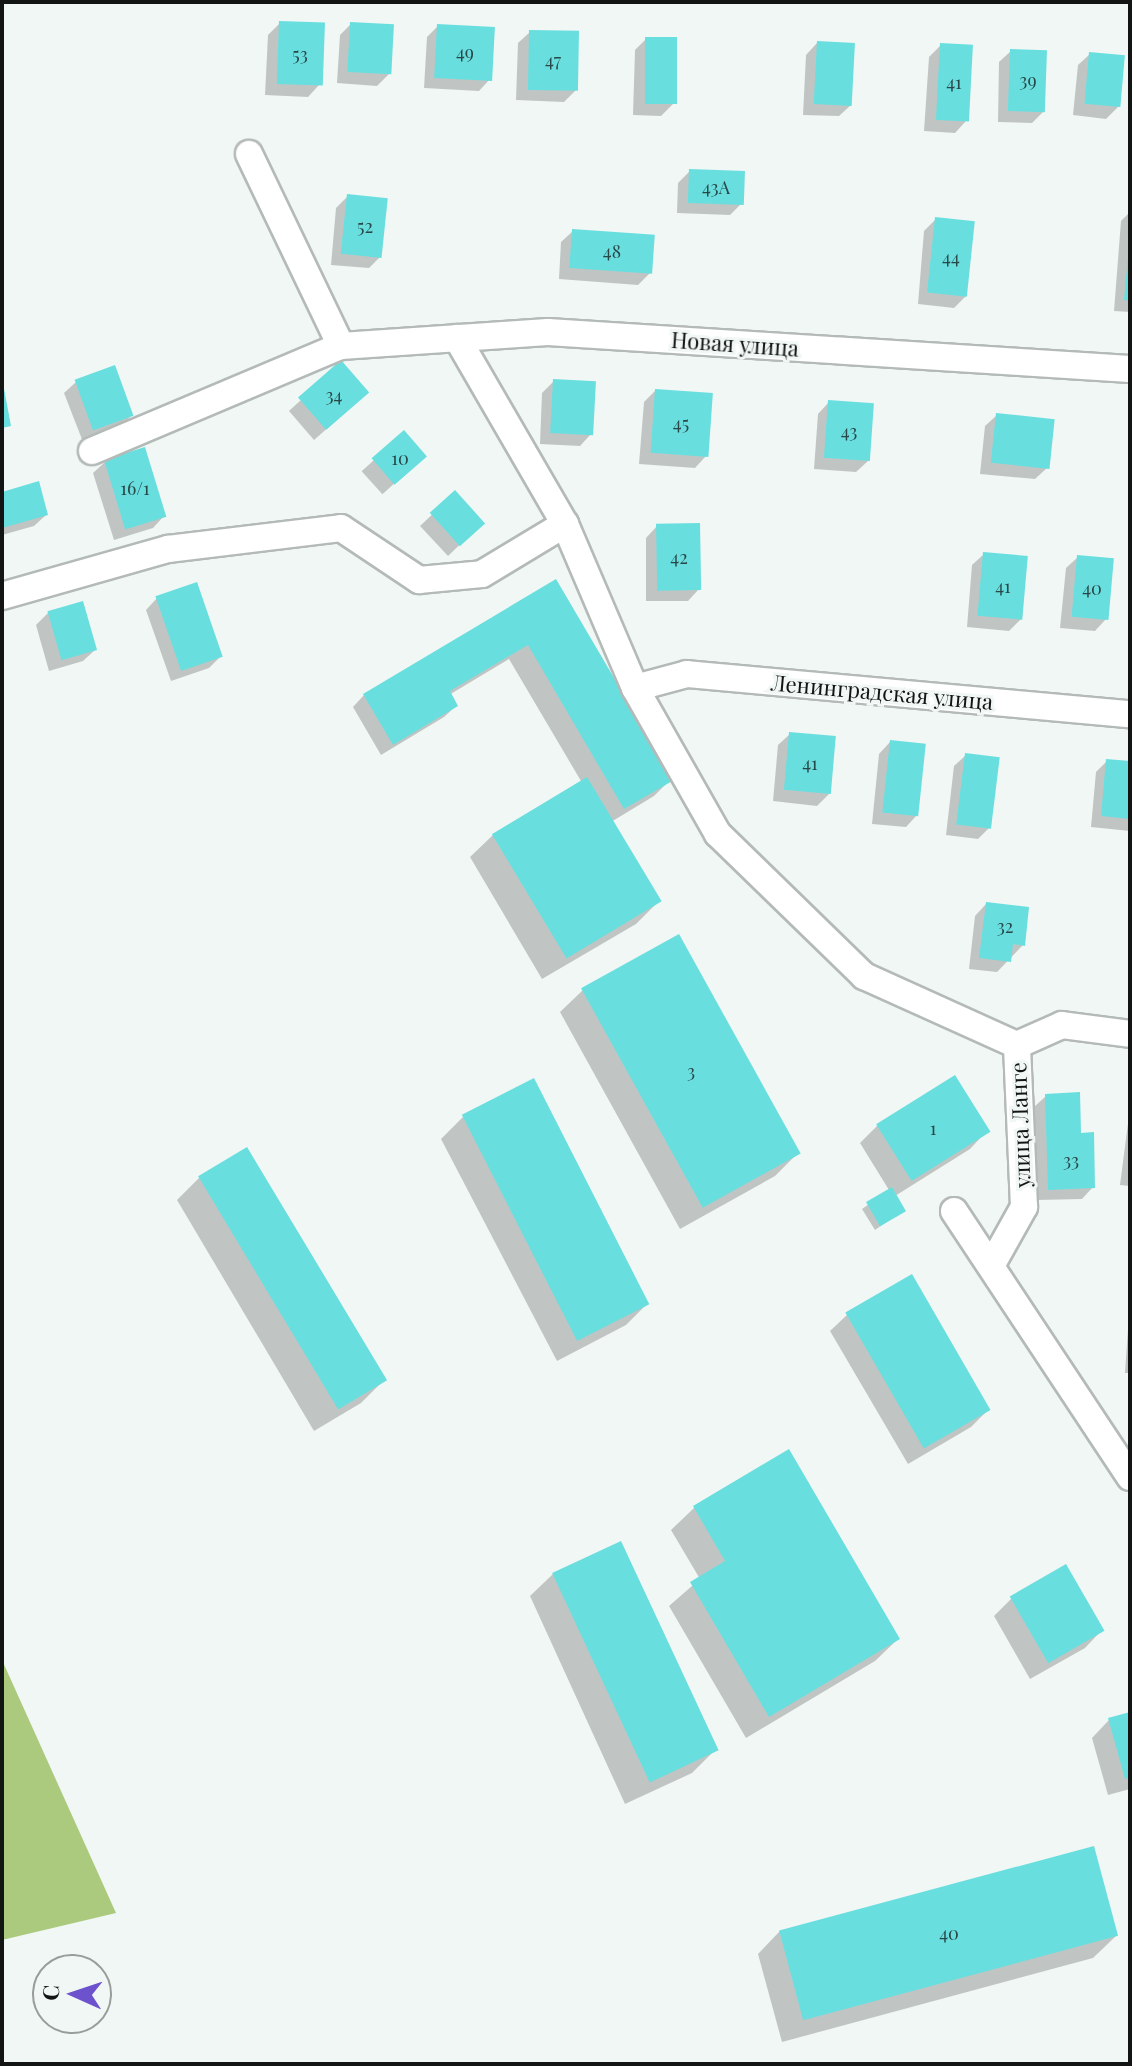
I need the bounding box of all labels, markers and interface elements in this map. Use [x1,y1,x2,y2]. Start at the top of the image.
house number: 49 [456,41,474,63]
house number: 53 [292,43,308,65]
house number: 47 [545,49,561,71]
house number: 39 [1019,69,1037,91]
house number: 41 [946,71,962,93]
house number: 43А [702,176,730,198]
house number: 52 [357,215,373,237]
house number: 48 [603,240,621,262]
house number: 44 [942,246,960,268]
street label: Новая улица [670,326,800,362]
house number: 34 [325,384,343,406]
house number: 45 [673,412,689,434]
house number: 43 [841,420,857,442]
house number: 10 [391,447,409,469]
house number: 16/1 [120,477,150,499]
house number: 42 [670,546,688,568]
house number: 41 [995,575,1011,597]
house number: 40 [1082,577,1102,599]
street label: Ленинградская улица [770,669,994,715]
house number: 41 [802,752,818,774]
house number: 32 [997,915,1013,937]
house number: 3 [687,1060,695,1082]
street label: улица Ланге [1005,1062,1035,1188]
house number: 1 [930,1117,936,1139]
house number: 33 [1063,1149,1079,1171]
house number: 40 [939,1922,959,1944]
north arrow [32,1954,112,2034]
text: С [35,1984,65,2001]

